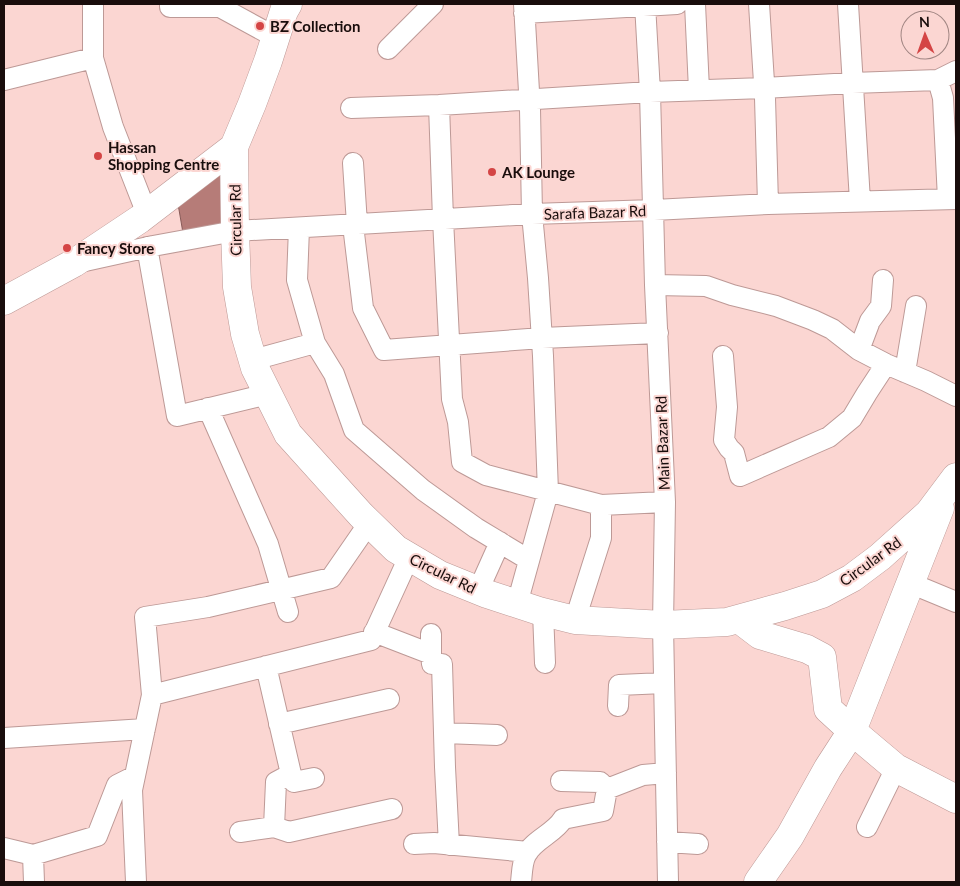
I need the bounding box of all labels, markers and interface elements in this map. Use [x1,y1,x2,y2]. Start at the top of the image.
north arrow [900,10,950,60]
text: N [919,13,930,30]
place label: BZ Collection [270,17,360,35]
marker: BZ Collection [254,20,266,32]
place label: Hassan Shopping Centre [108,138,219,173]
marker: Hassan Shopping Centre [92,150,104,162]
place label: AK Lounge [501,163,575,181]
marker: AK Lounge [486,166,498,178]
street label: Circular Rd [225,184,245,256]
street label: Sarafa Bazar Rd [544,201,646,223]
place label: Fancy Store [77,239,154,257]
marker: Fancy Store [61,242,73,254]
street label: Main Bazar Rd [651,395,673,491]
street label: Circular Rd [836,533,904,589]
street label: Circular Rd [407,549,479,597]

